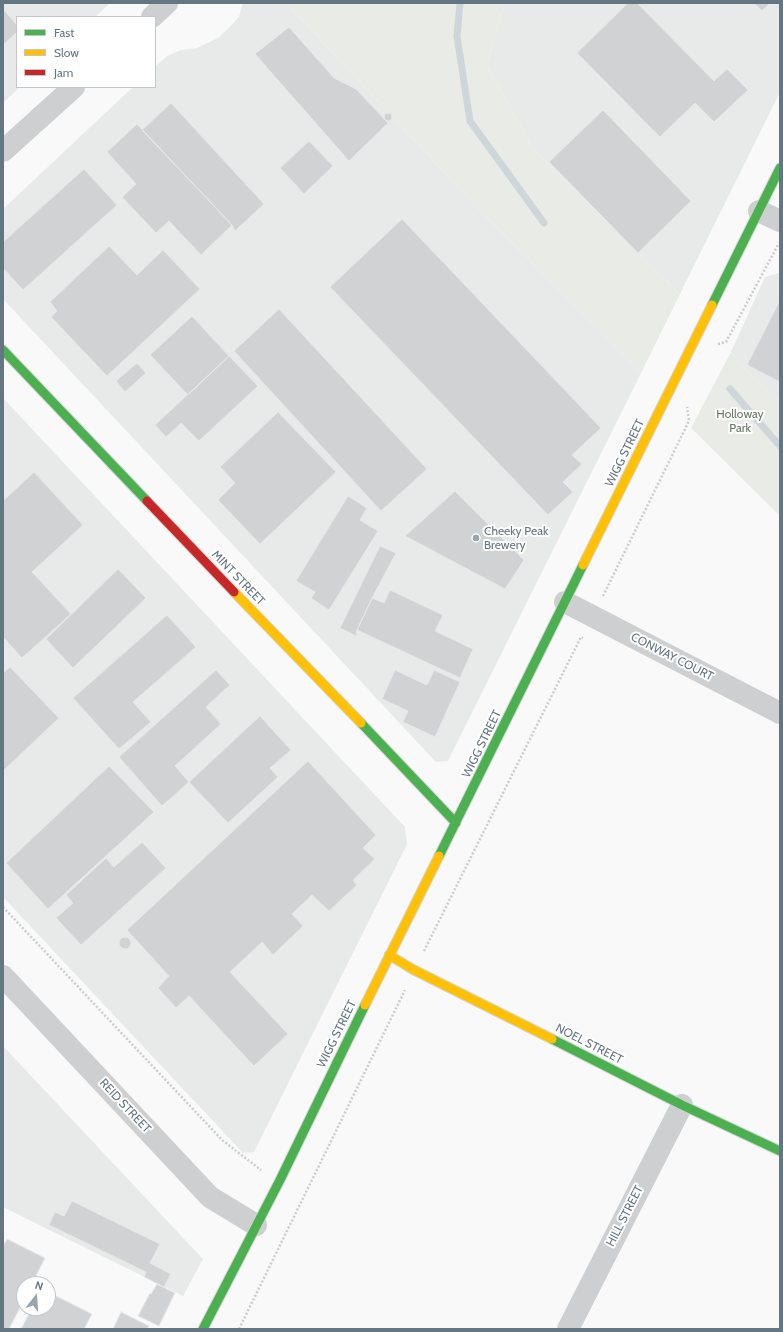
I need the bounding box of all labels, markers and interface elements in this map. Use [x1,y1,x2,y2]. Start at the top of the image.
legend [16,16,156,88]
text: Fast [54,25,74,40]
text: Slow [54,45,79,60]
text: Jam [54,65,73,80]
park label: Holloway Park [716,407,764,435]
street label: WIGG STREET [602,417,648,489]
place label: Cheeky Peak Brewery [484,524,548,552]
marker: Cheeky Peak Brewery [471,533,481,543]
street label: MINT STREET [208,548,268,608]
street label: CONWAY COURT [628,630,716,684]
street label: WIGG STREET [459,708,505,780]
street label: WIGG STREET [314,998,360,1070]
street label: NOEL STREET [553,1021,625,1067]
street label: REID STREET [96,1076,154,1136]
street label: HILL STREET [603,1183,647,1249]
north arrow [16,1276,56,1316]
text: N [33,1278,45,1293]

